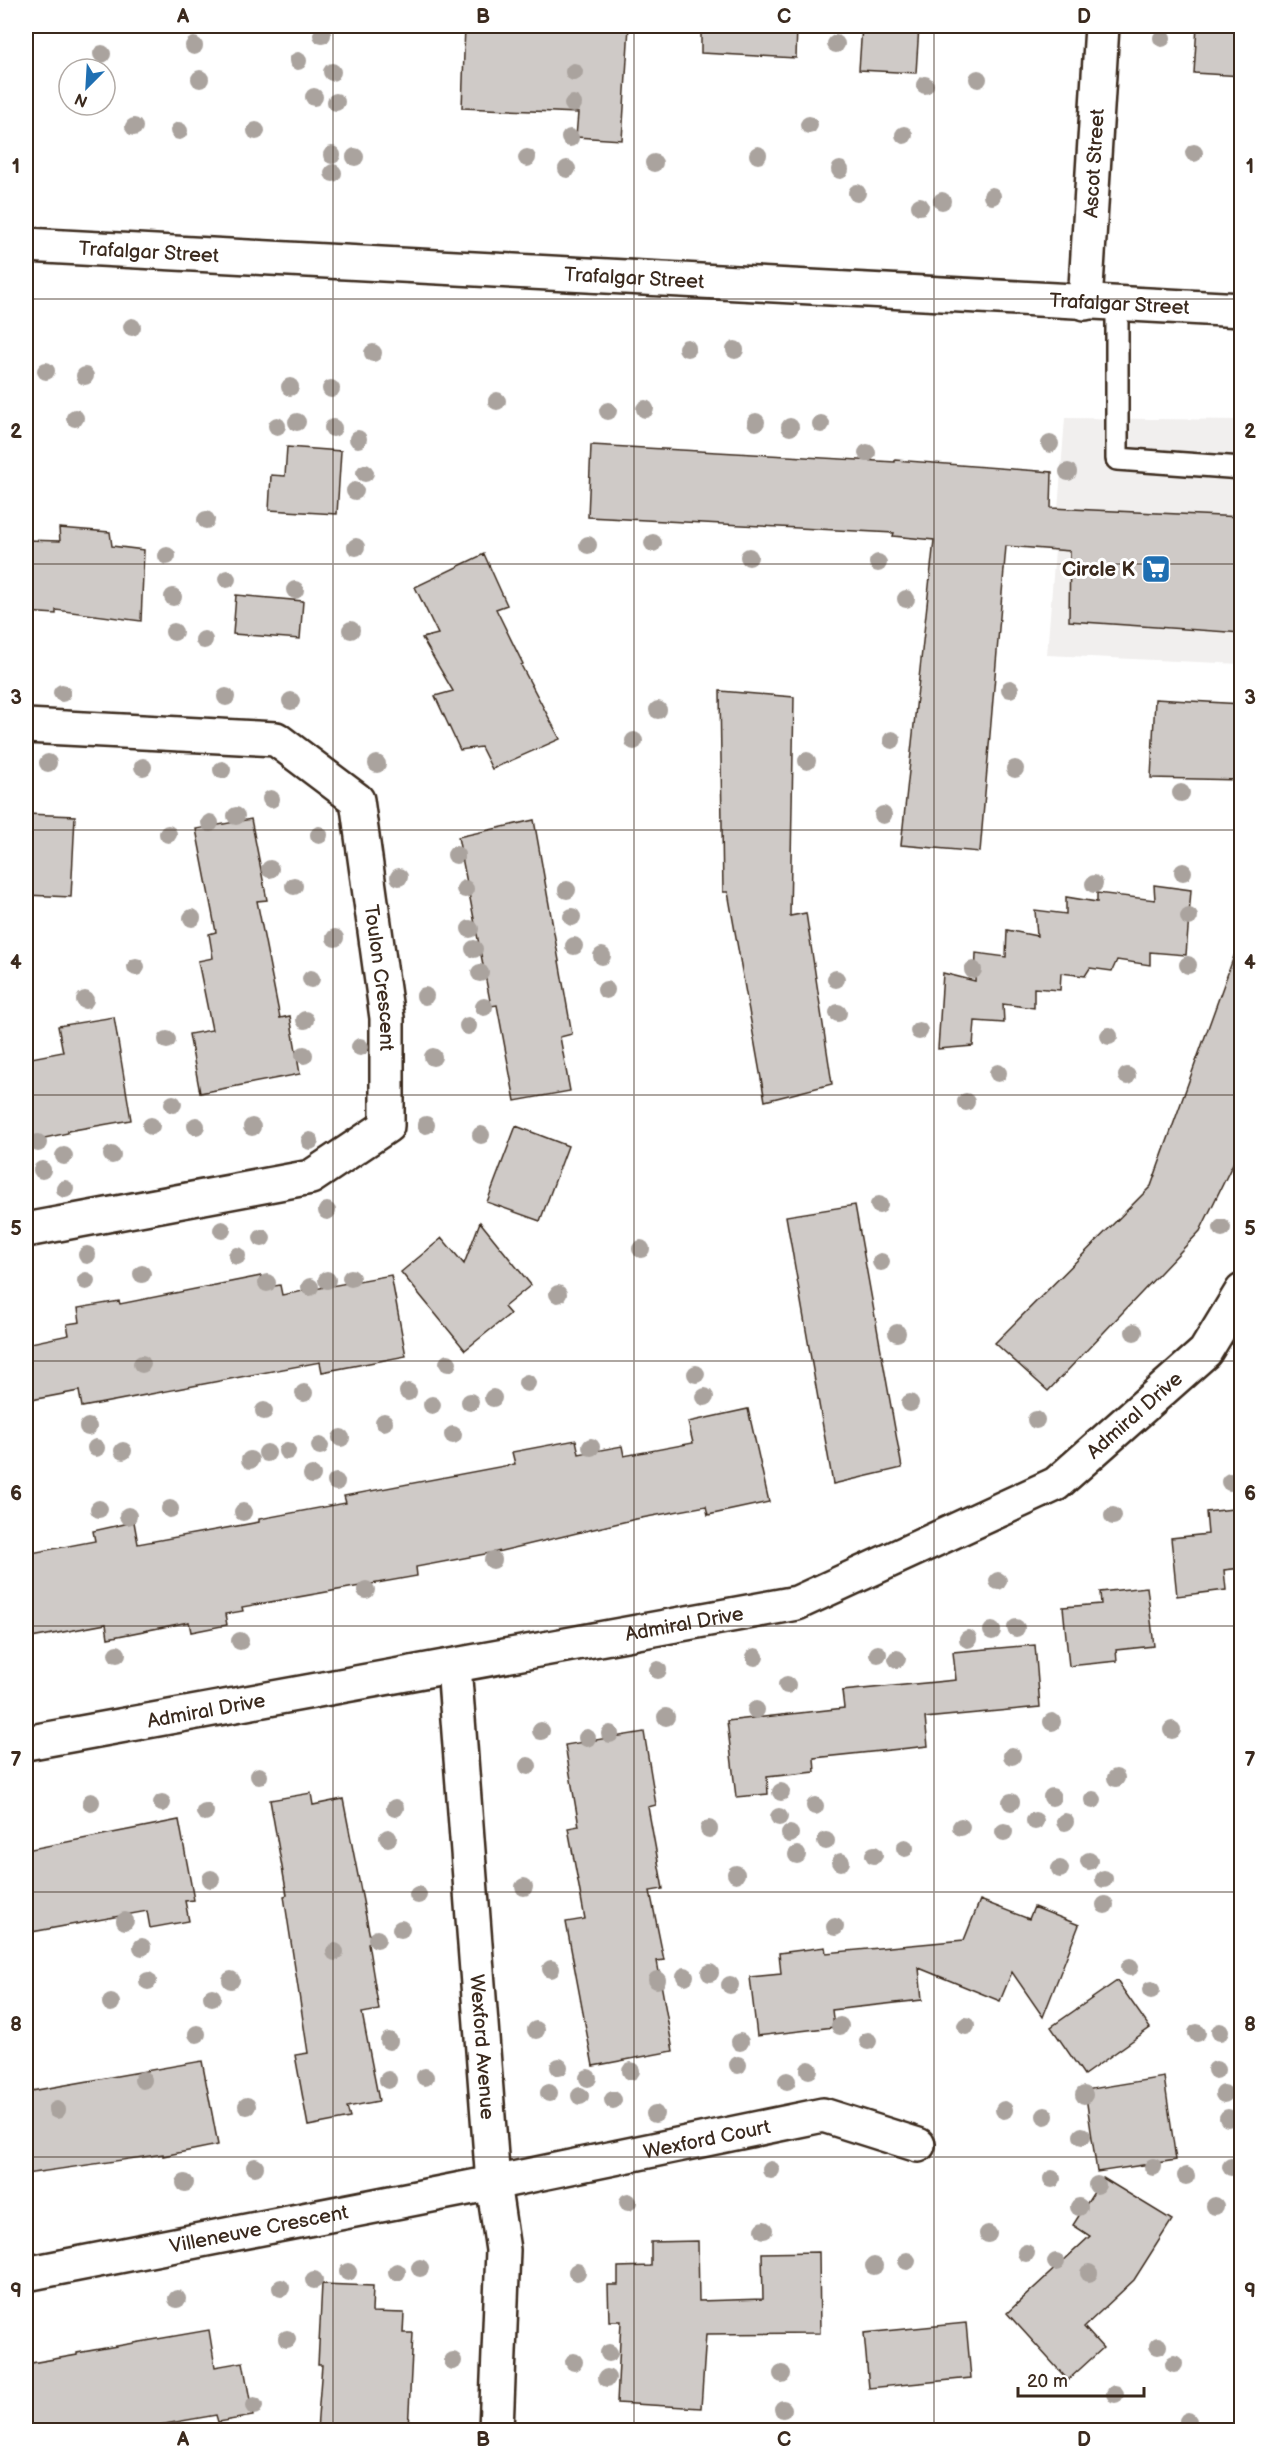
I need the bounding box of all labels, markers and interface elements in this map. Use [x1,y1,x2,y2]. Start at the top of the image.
text: A [176,5,190,29]
text: B [476,5,490,29]
text: C [777,5,791,29]
text: D [1077,5,1091,29]
north arrow [57,57,117,117]
text: N [72,88,91,110]
street label: Ascot Street [1079,108,1110,219]
text: 1 [12,155,20,179]
text: 1 [1246,155,1254,179]
street label: Trafalgar Street [78,237,220,268]
street label: Trafalgar Street [563,263,705,294]
street label: Trafalgar Street [1049,289,1190,320]
text: 2 [10,420,22,444]
text: 2 [1244,420,1256,444]
supermarket icon: Circle K [1140,553,1172,585]
place label: Circle K [1062,558,1135,582]
text: 3 [10,686,22,710]
text: 3 [1244,686,1256,710]
street label: Toulon Crescent [359,903,398,1051]
text: 4 [10,951,22,975]
text: 4 [1244,951,1256,975]
text: 5 [10,1217,22,1241]
text: 5 [1244,1217,1256,1241]
street label: Admiral Drive [1082,1367,1188,1464]
text: 6 [10,1482,22,1506]
text: 6 [1244,1482,1256,1506]
street label: Admiral Drive [623,1602,746,1647]
street label: Admiral Drive [145,1689,267,1734]
text: 7 [10,1748,22,1772]
text: 7 [1244,1748,1256,1772]
street label: Wexford Avenue [464,1973,499,2121]
text: 8 [10,2013,22,2037]
text: 8 [1244,2013,1256,2037]
street label: Wexford Court [641,2115,772,2165]
street label: Villeneuve Crescent [167,2201,350,2259]
text: 9 [10,2279,22,2303]
text: 9 [1244,2279,1256,2303]
scale bar [1018,2360,1144,2398]
text: 20 m [1027,2371,1068,2392]
text: A [176,2428,190,2452]
text: B [476,2428,490,2452]
text: C [777,2428,791,2452]
text: D [1077,2428,1091,2452]

